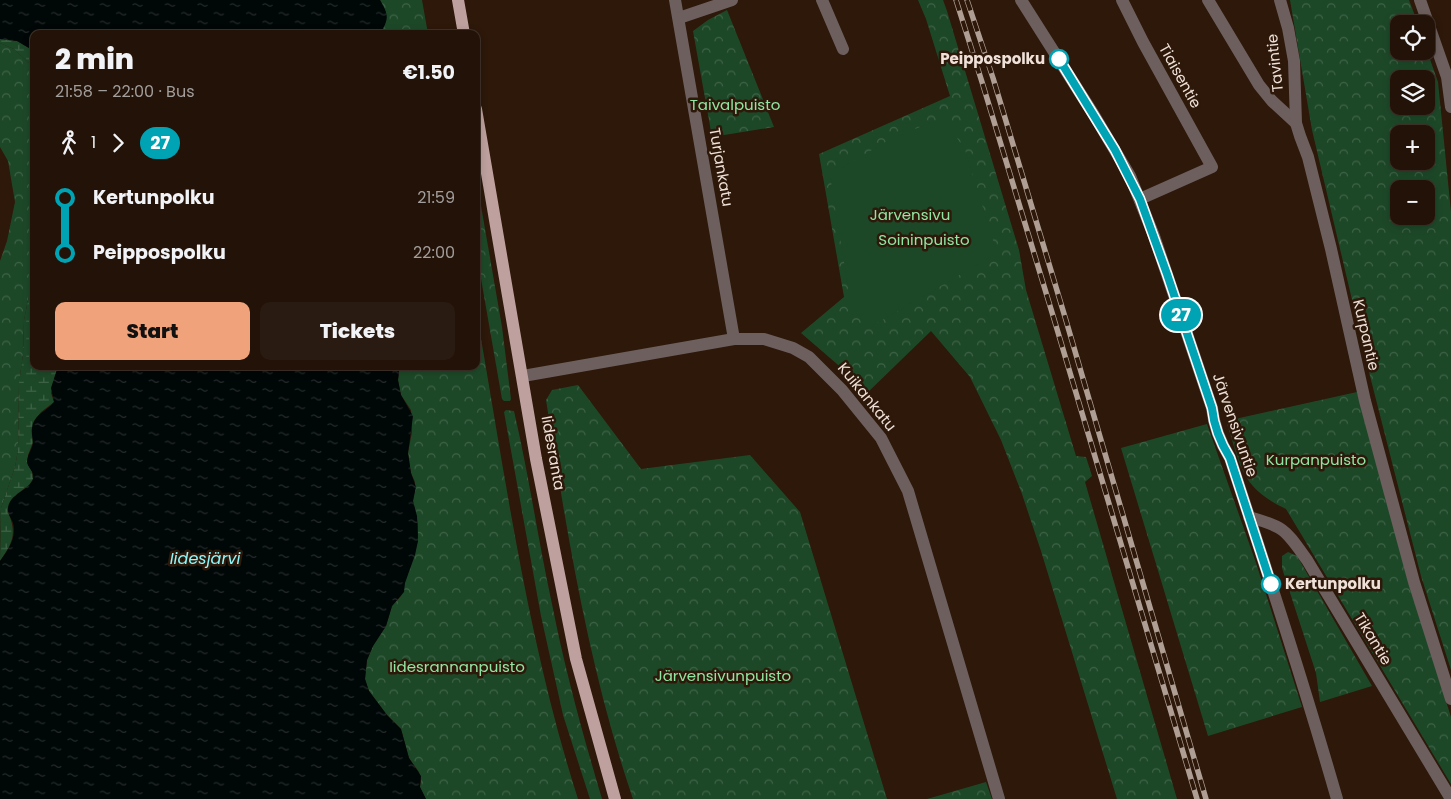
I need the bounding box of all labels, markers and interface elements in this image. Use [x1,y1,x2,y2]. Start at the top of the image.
map controls [1390,15,1435,225]
button: locate [1390,15,1435,60]
street label: Tavintie [1261,33,1288,93]
text: 2 min [55,40,134,79]
street label: Tiaisentie [1154,40,1207,112]
place label: Peippospolku [940,48,1045,69]
marker: Peippospolku [1049,49,1069,69]
text: €1.50 [403,59,455,86]
button: layers [1390,70,1435,115]
text: 21:58 – 22:00 · Bus [55,80,195,103]
park label: Taivalpuisto [690,94,780,115]
button: + [1390,125,1435,170]
street label: Turjankatu [704,126,739,208]
icon: walk [55,129,83,157]
icon: forward [104,129,132,157]
text: 27 [150,130,170,155]
text: 1 [91,131,96,154]
button: − [1390,180,1435,225]
text: Kertunpolku [93,184,215,211]
text: 21:59 [417,186,455,209]
park label: Järvensivu [870,204,950,225]
park label: Soininpuisto [878,229,970,250]
text: Peippospolku [93,239,226,266]
text: 22:00 [413,241,455,264]
street label: Kurpantie [1348,297,1385,373]
line badge: 27 [1158,299,1204,331]
button: Start [55,302,250,360]
button: Tickets [260,302,455,360]
text: 27 [1171,302,1191,327]
street label: Kuikankatu [833,358,902,435]
street label: Järvensivuntie [1208,370,1263,480]
street label: Iidesranta [537,414,570,492]
park label: Kurpanpuisto [1266,449,1366,470]
water label: Iidesjärvi [170,547,241,570]
place label: Kertunpolku [1285,573,1381,594]
marker: Kertunpolku [1261,574,1281,594]
street label: Tikantie [1350,609,1397,669]
park label: Iidesrannanpuisto [389,656,525,677]
park label: Järvensivunpuisto [655,665,791,686]

